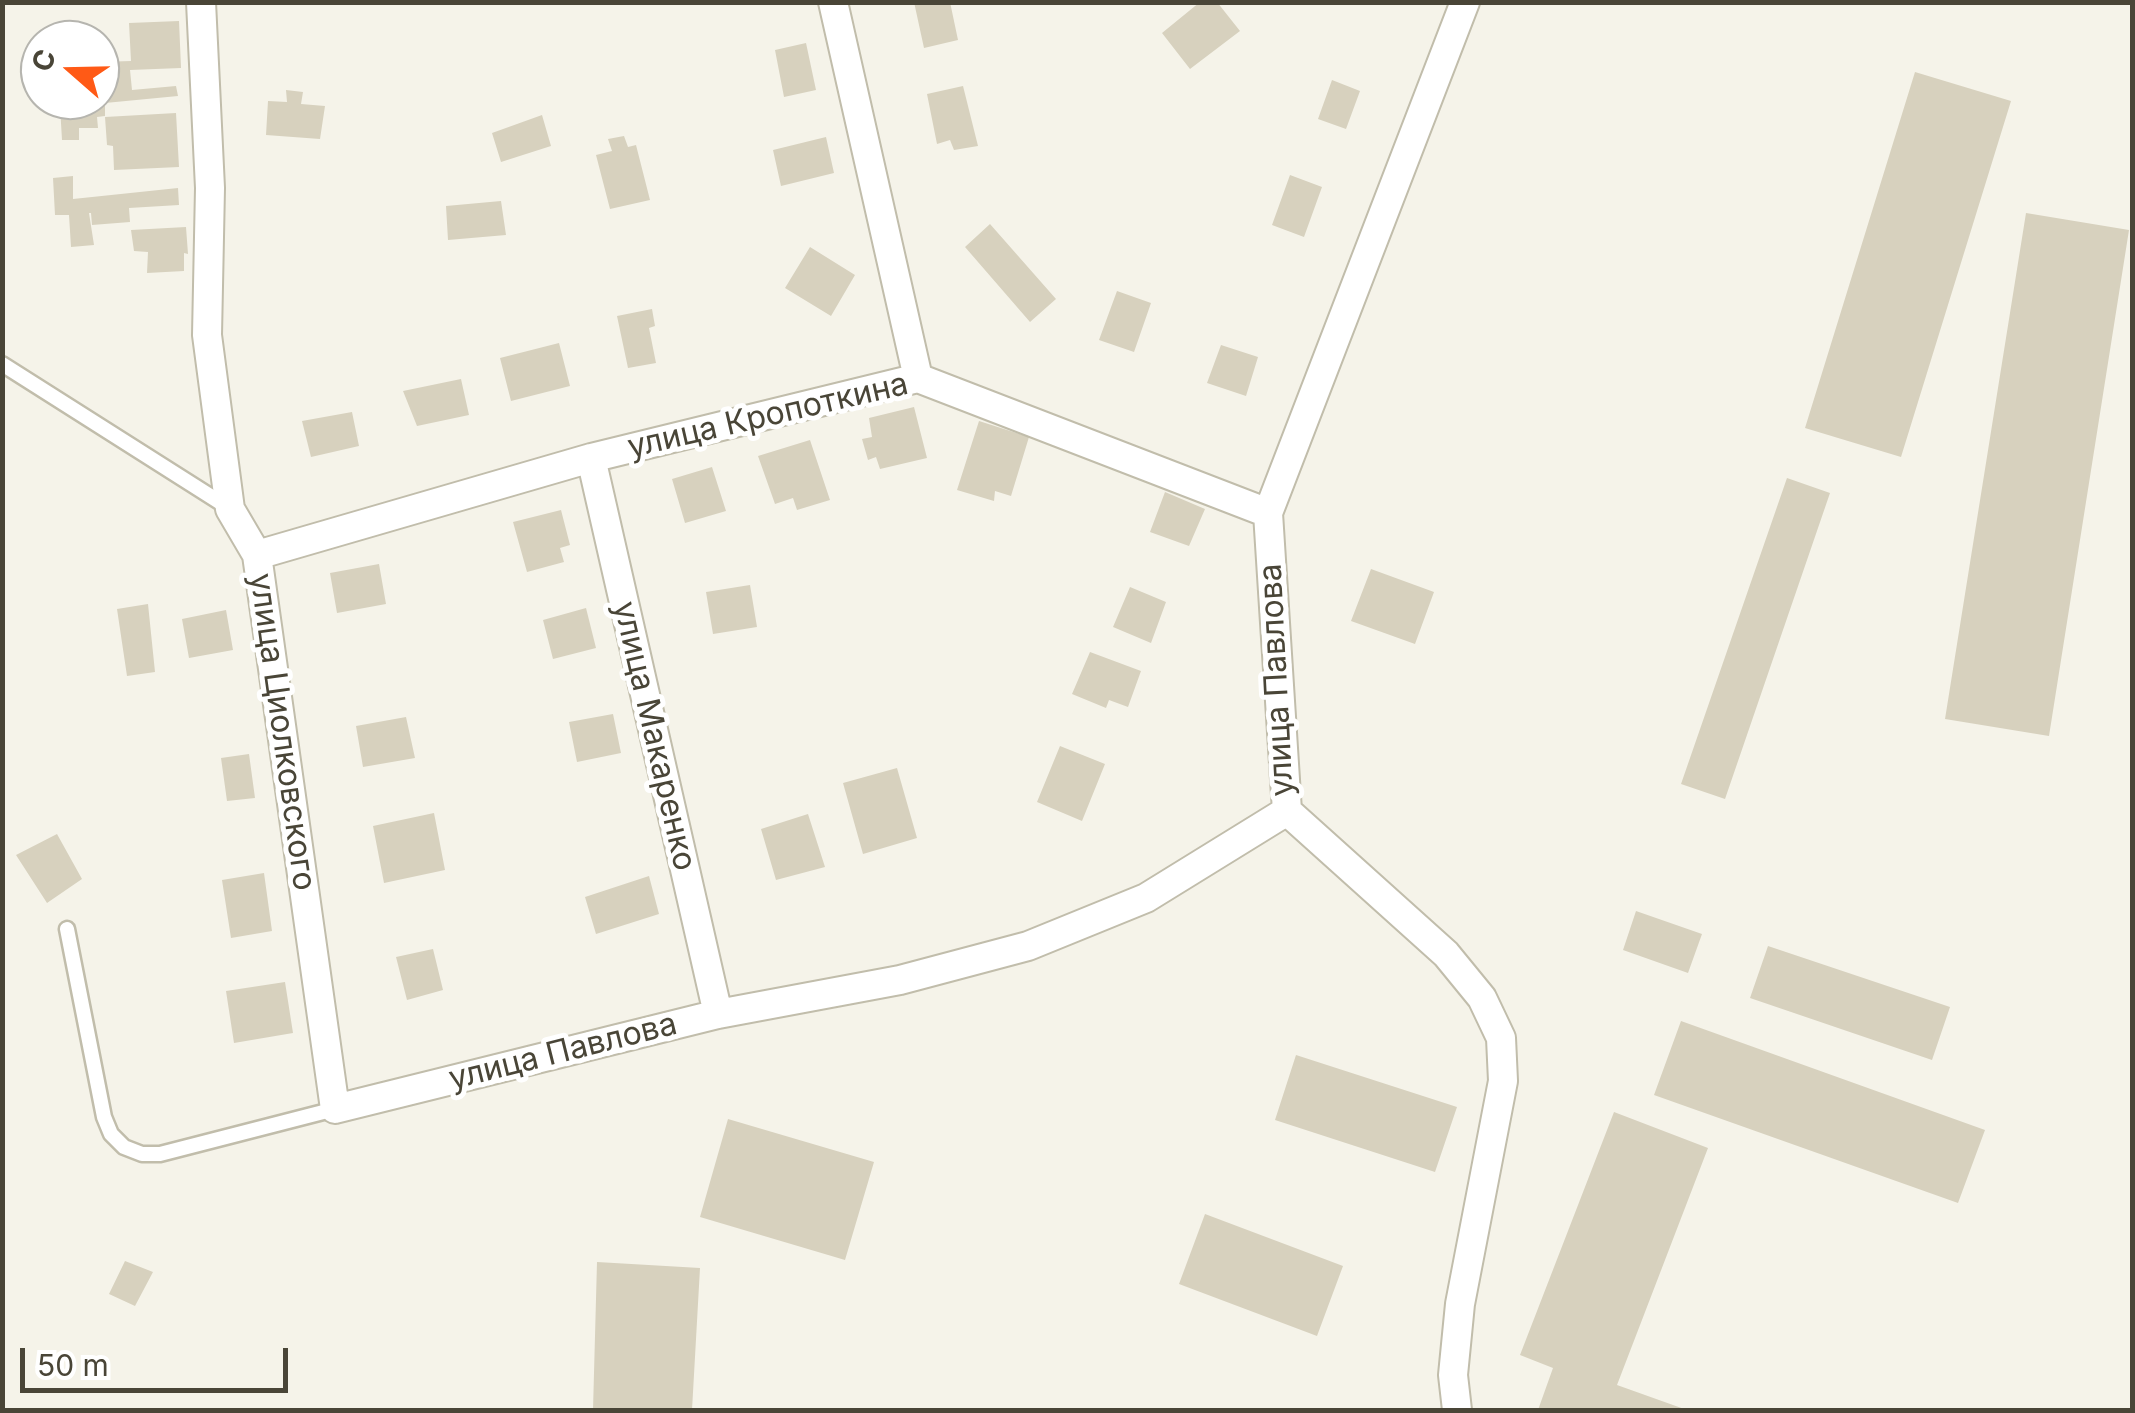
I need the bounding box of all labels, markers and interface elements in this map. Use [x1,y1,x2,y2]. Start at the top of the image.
north arrow [20,20,120,120]
text: С [24,45,63,76]
street label: улица Кропоткина [624,365,912,467]
street label: улица Павлова [1252,562,1302,798]
street label: улица Циолковского [241,571,323,893]
street label: улица Макаренко [604,598,704,874]
street label: улица Павлова [445,1005,681,1099]
scale bar [25,1328,292,1390]
text: 50 m [37,1347,109,1383]

